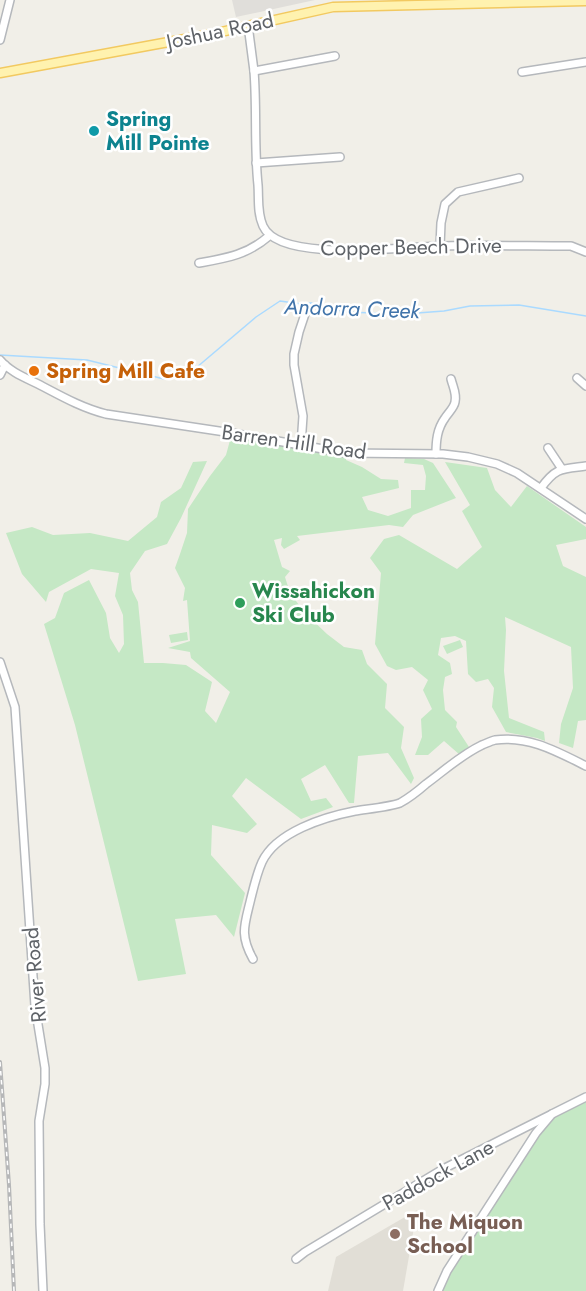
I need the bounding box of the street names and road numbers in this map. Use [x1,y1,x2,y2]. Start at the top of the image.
street label: Joshua Road [161,5,276,58]
street label: Copper Beech Drive [320,230,502,264]
street label: Barren Hill Road [220,417,368,467]
street label: River Road [16,926,54,1024]
street label: Paddock Lane [377,1132,499,1218]

